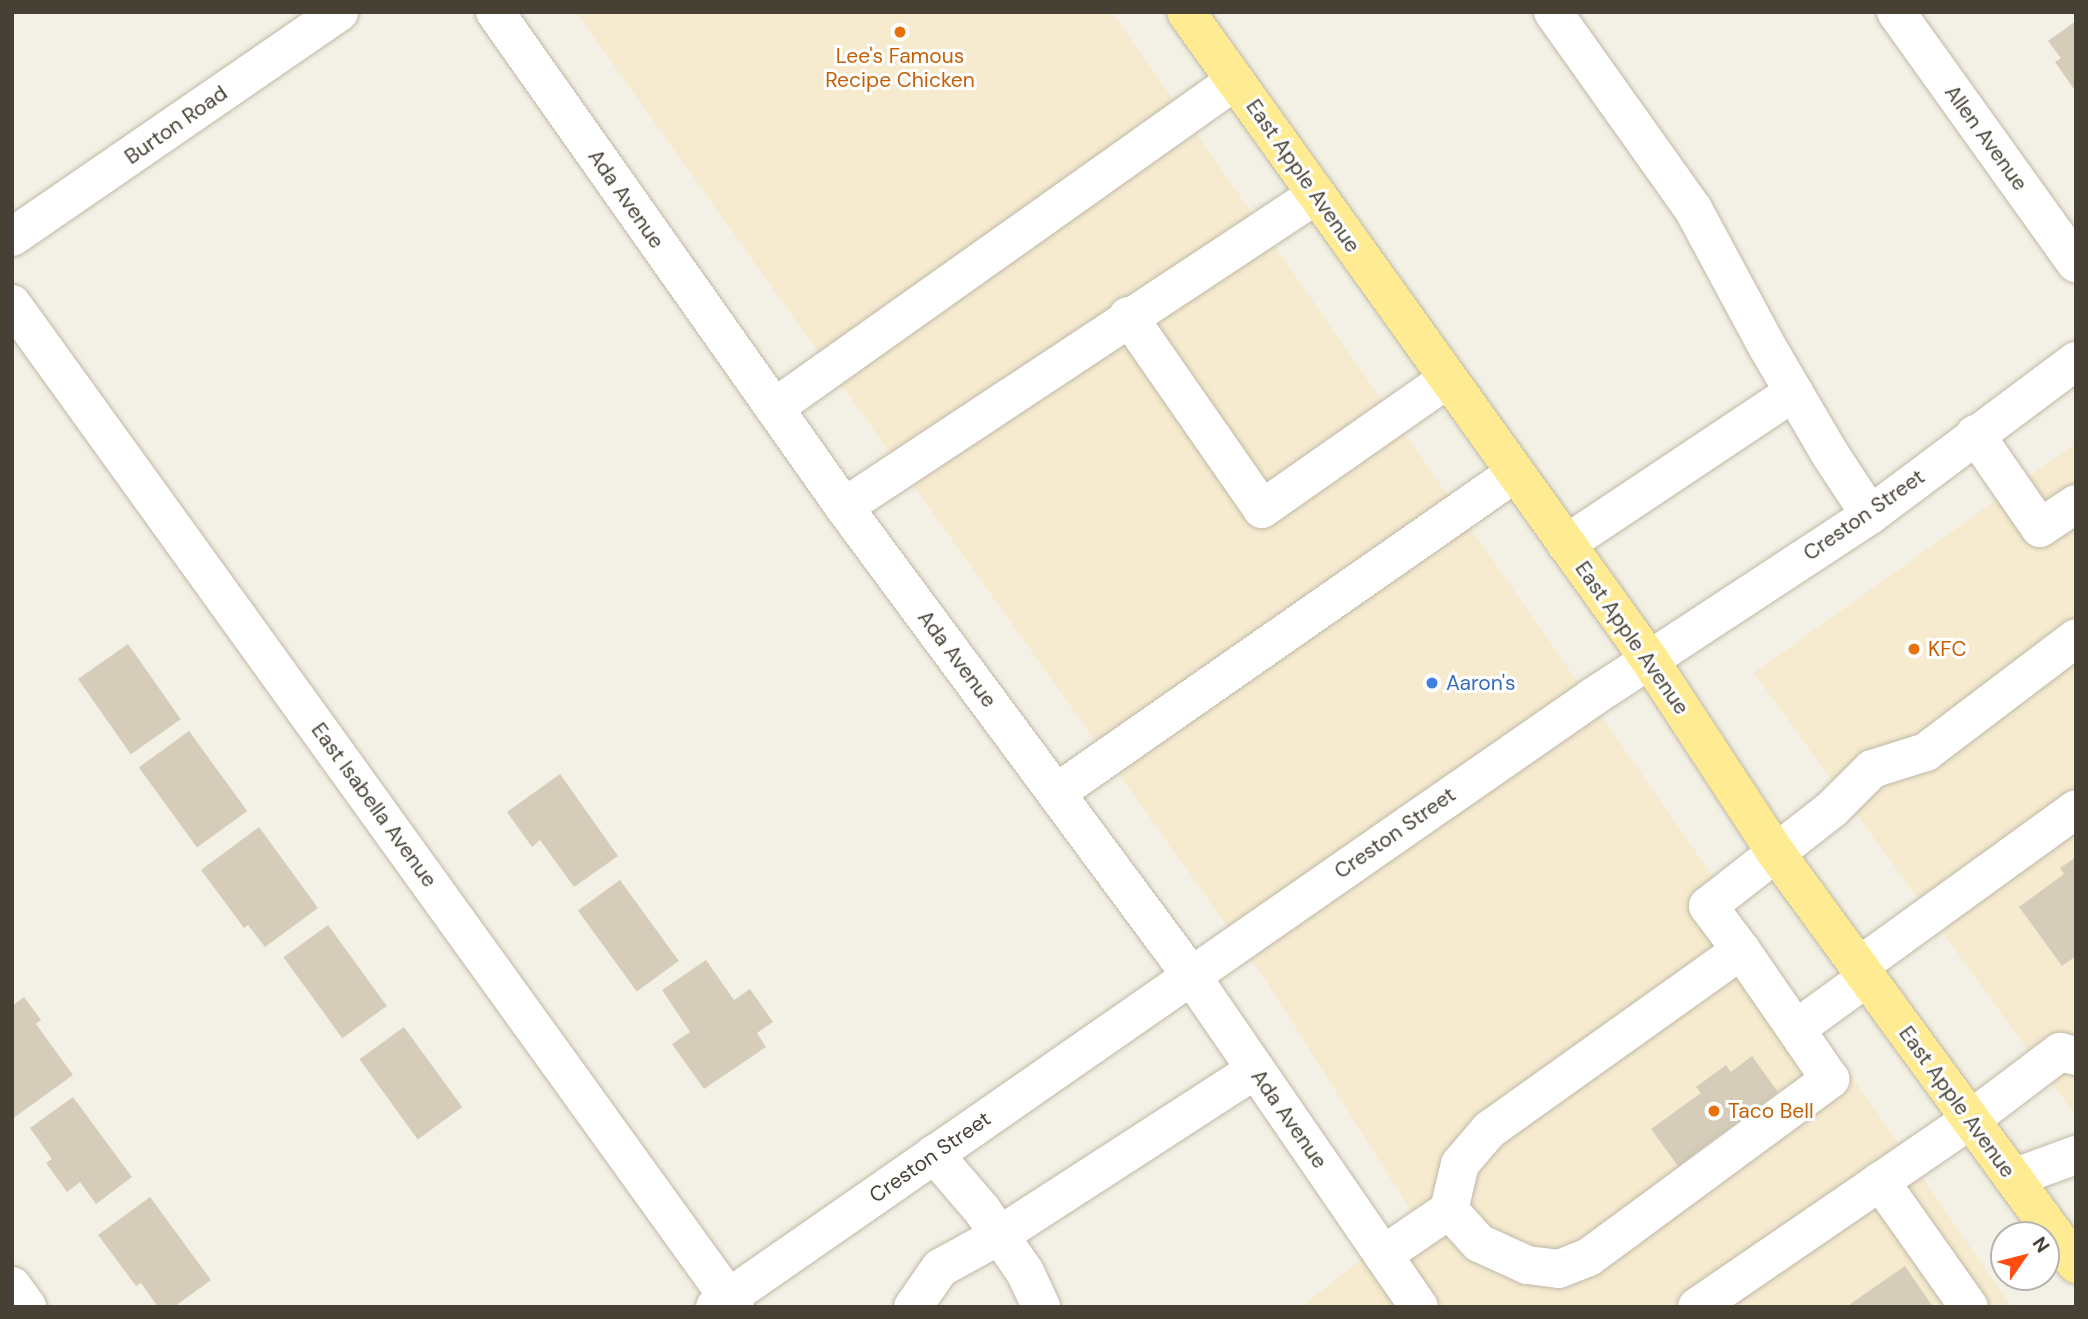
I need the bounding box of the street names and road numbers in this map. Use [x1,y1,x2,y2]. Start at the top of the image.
street label: Burton Road [120,80,232,170]
street label: Allen Avenue [1939,80,2033,196]
street label: East Apple Avenue [1241,95,1365,257]
street label: Ada Avenue [583,145,669,253]
street label: Creston Street [1799,464,1929,566]
street label: East Apple Avenue [1570,557,1694,719]
street label: Ada Avenue [912,606,1002,712]
street label: East Isabella Avenue [306,718,442,892]
street label: Creston Street [1330,782,1460,884]
street label: East Apple Avenue [1894,1021,2020,1183]
street label: Ada Avenue [1246,1065,1332,1173]
street label: Creston Street [865,1106,995,1208]

